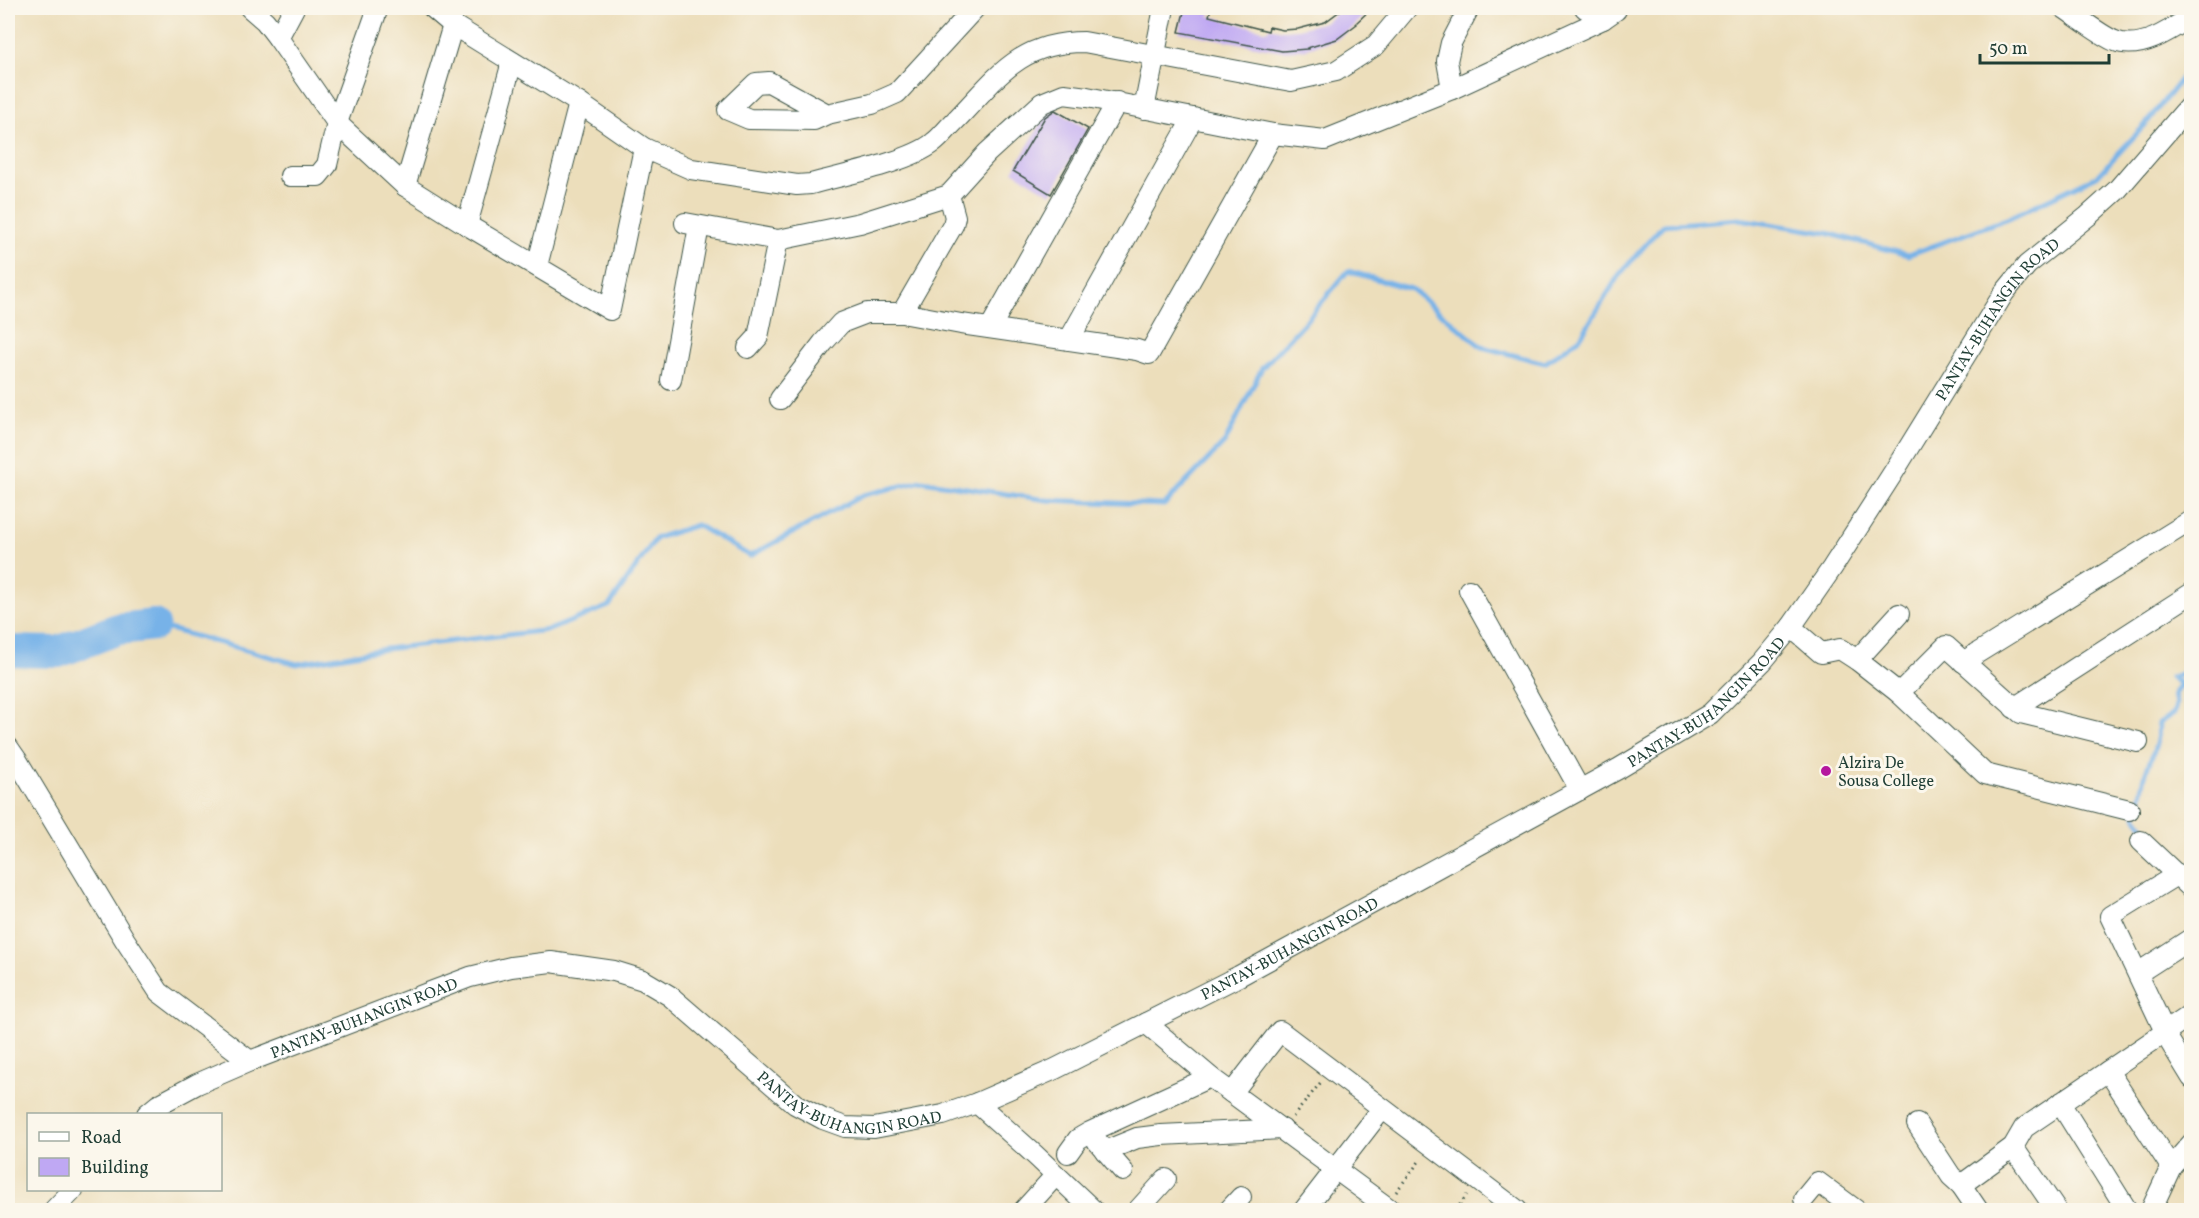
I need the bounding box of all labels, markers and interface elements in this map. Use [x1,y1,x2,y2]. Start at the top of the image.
scale bar [1980,27,2109,65]
text: 50 m [1989,37,2028,62]
street label: PANTAY-BUHANGIN ROAD [1931,234,2065,406]
street label: PANTAY-BUHANGIN ROAD [1624,633,1791,774]
place label: Alzira De Sousa College [1838,753,1934,793]
marker: Alzira De Sousa College [1819,764,1833,778]
street label: PANTAY-BUHANGIN ROAD [1198,893,1383,1007]
street label: PANTAY-BUHANGIN ROAD [268,974,461,1065]
street label: PANTAY-BUHANGIN ROAD [752,1067,944,1141]
legend [27,1113,222,1191]
text: Road [81,1126,122,1151]
text: Building [81,1156,149,1181]

